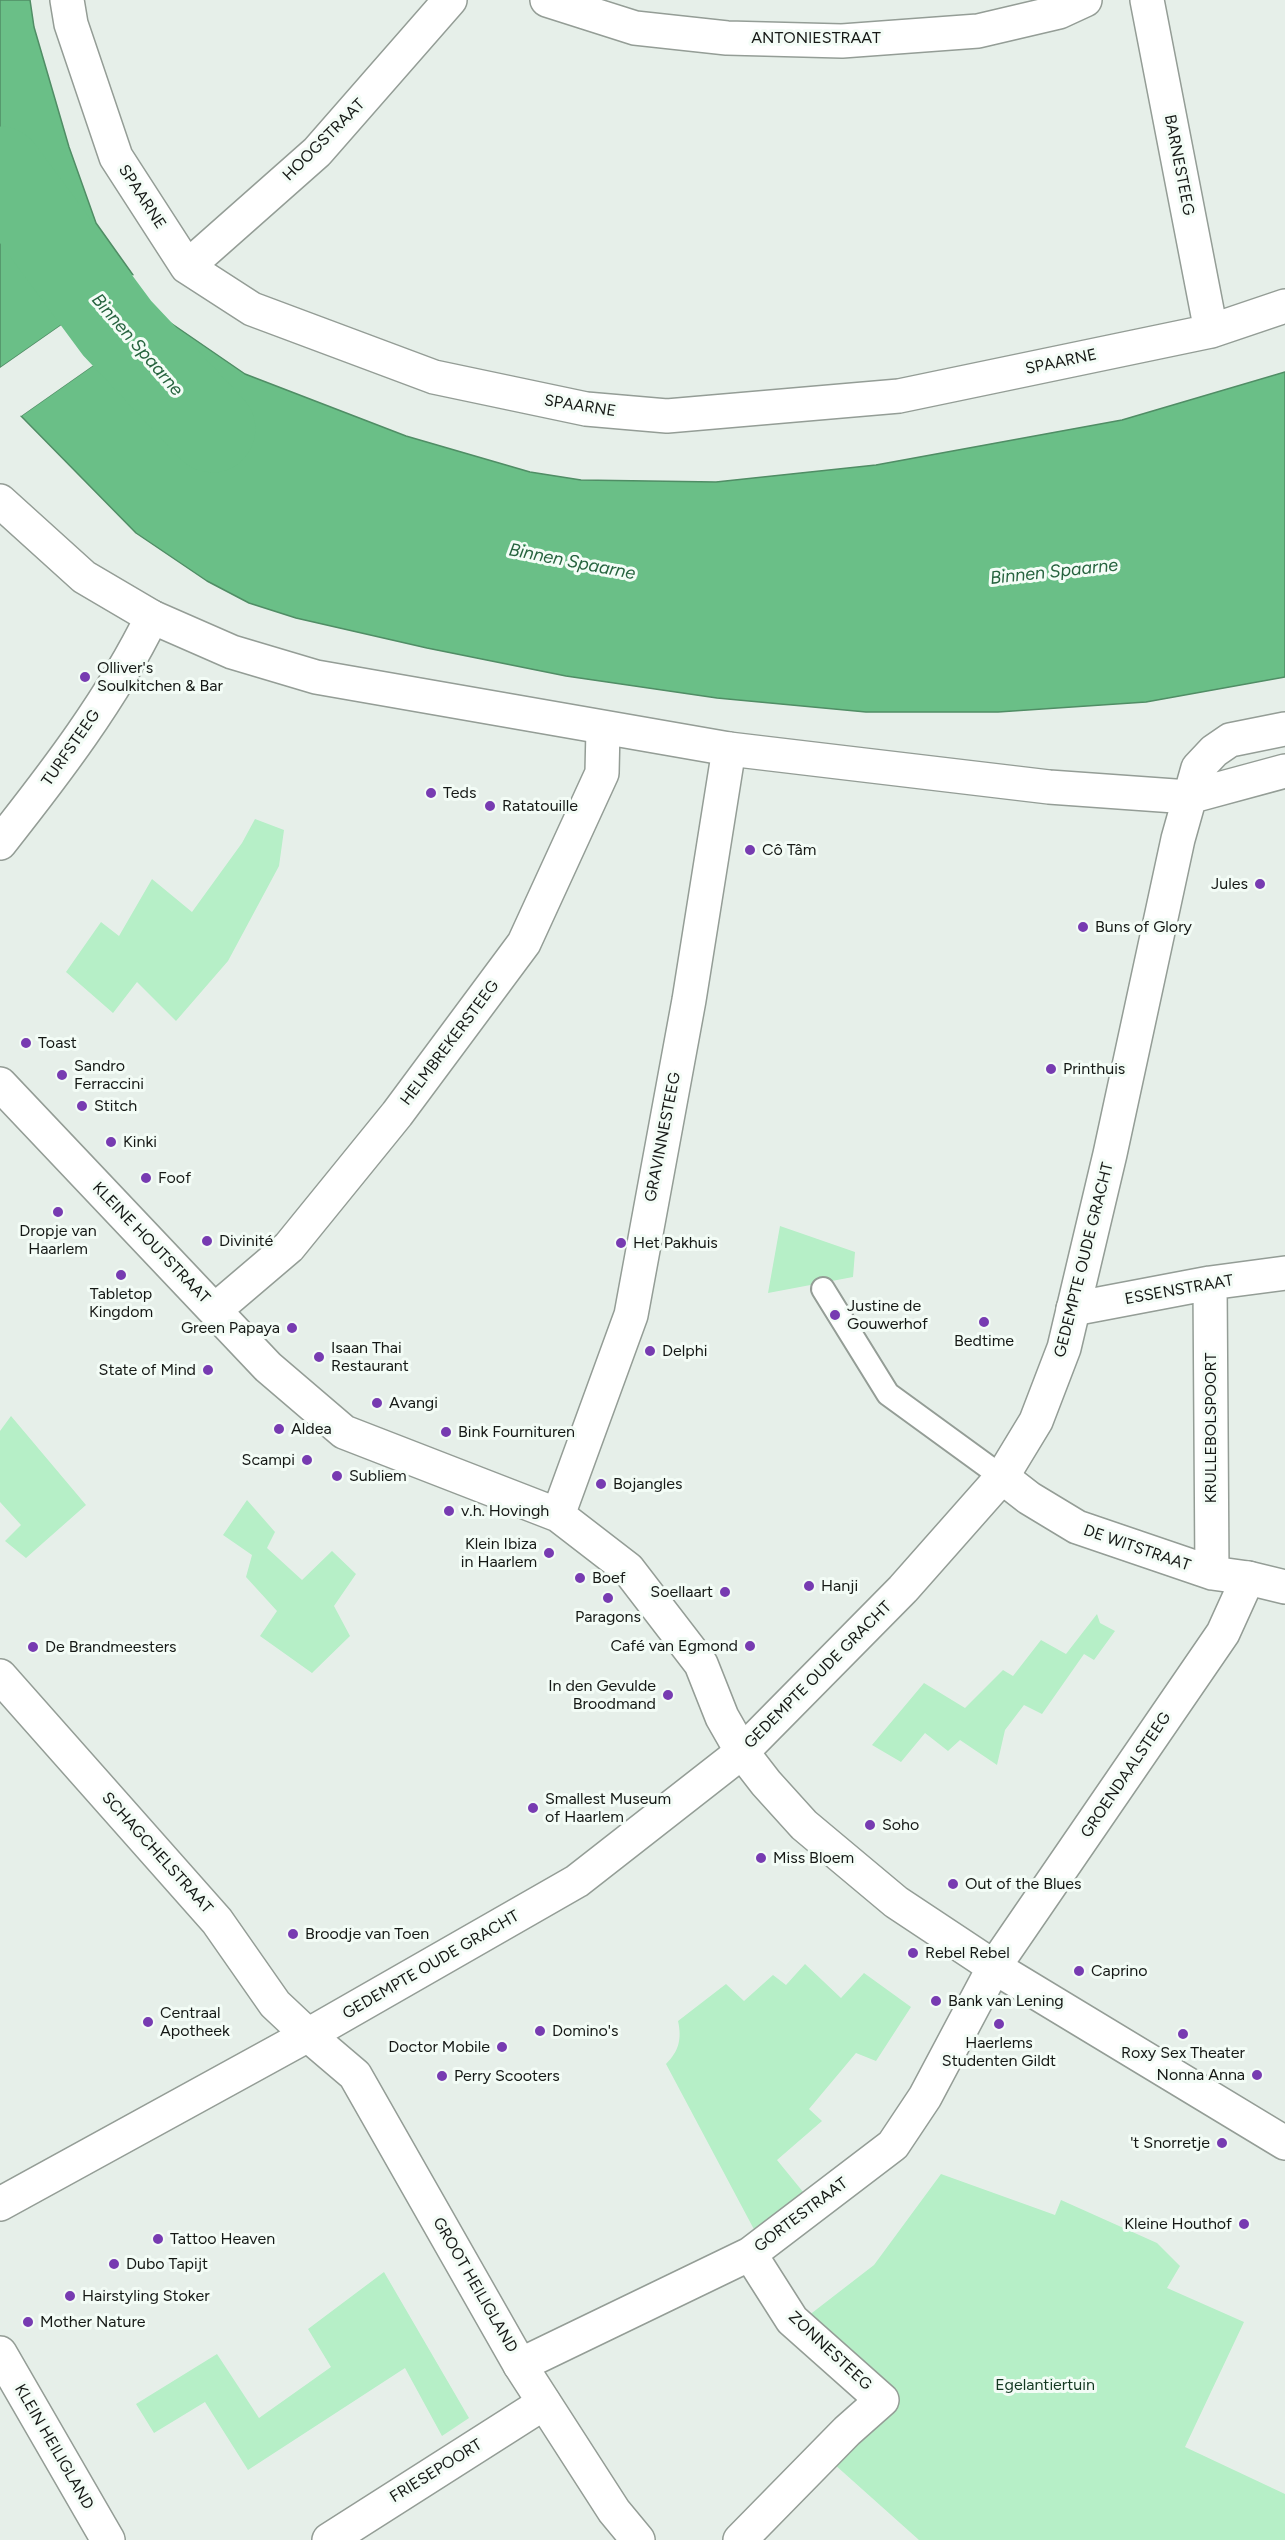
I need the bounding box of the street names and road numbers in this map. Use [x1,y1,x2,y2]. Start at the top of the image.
street label: ANTONIESTRAAT [751,28,881,48]
street label: HOOGSTRAAT [279,95,369,185]
street label: BARNESTEEG [1160,113,1198,217]
street label: SPAARNE [114,161,170,233]
street label: SPAARNE [1023,345,1099,379]
street label: SPAARNE [543,391,617,421]
street label: TURFSTEEG [38,706,104,790]
street label: HELMBREKERSTEEG [397,977,503,1109]
street label: GRAVINNESTEEG [641,1070,685,1204]
street label: GEDEMPTE OUDE GRACHT [1050,1160,1118,1360]
street label: KLEINE HOUTSTRAAT [88,1178,214,1308]
street label: ESSENSTRAAT [1123,1271,1235,1309]
street label: KRULLEBOLSPOORT [1201,1353,1221,1503]
street label: DE WITSTRAAT [1081,1521,1193,1575]
street label: GEDEMPTE OUDE GRACHT [740,1597,896,1753]
street label: GROENDAALSTEEG [1077,1709,1175,1841]
street label: SCHAGCHELSTRAAT [98,1789,216,1917]
street label: GEDEMPTE OUDE GRACHT [339,1907,523,2023]
street label: GORTESTRAAT [751,2174,851,2256]
street label: GROOT HEILIGLAND [428,2214,522,2356]
street label: ZONNESTEEG [784,2308,876,2394]
street label: KLEIN HEILIGLAND [10,2381,98,2513]
street label: FRIESEPOORT [387,2435,485,2507]

